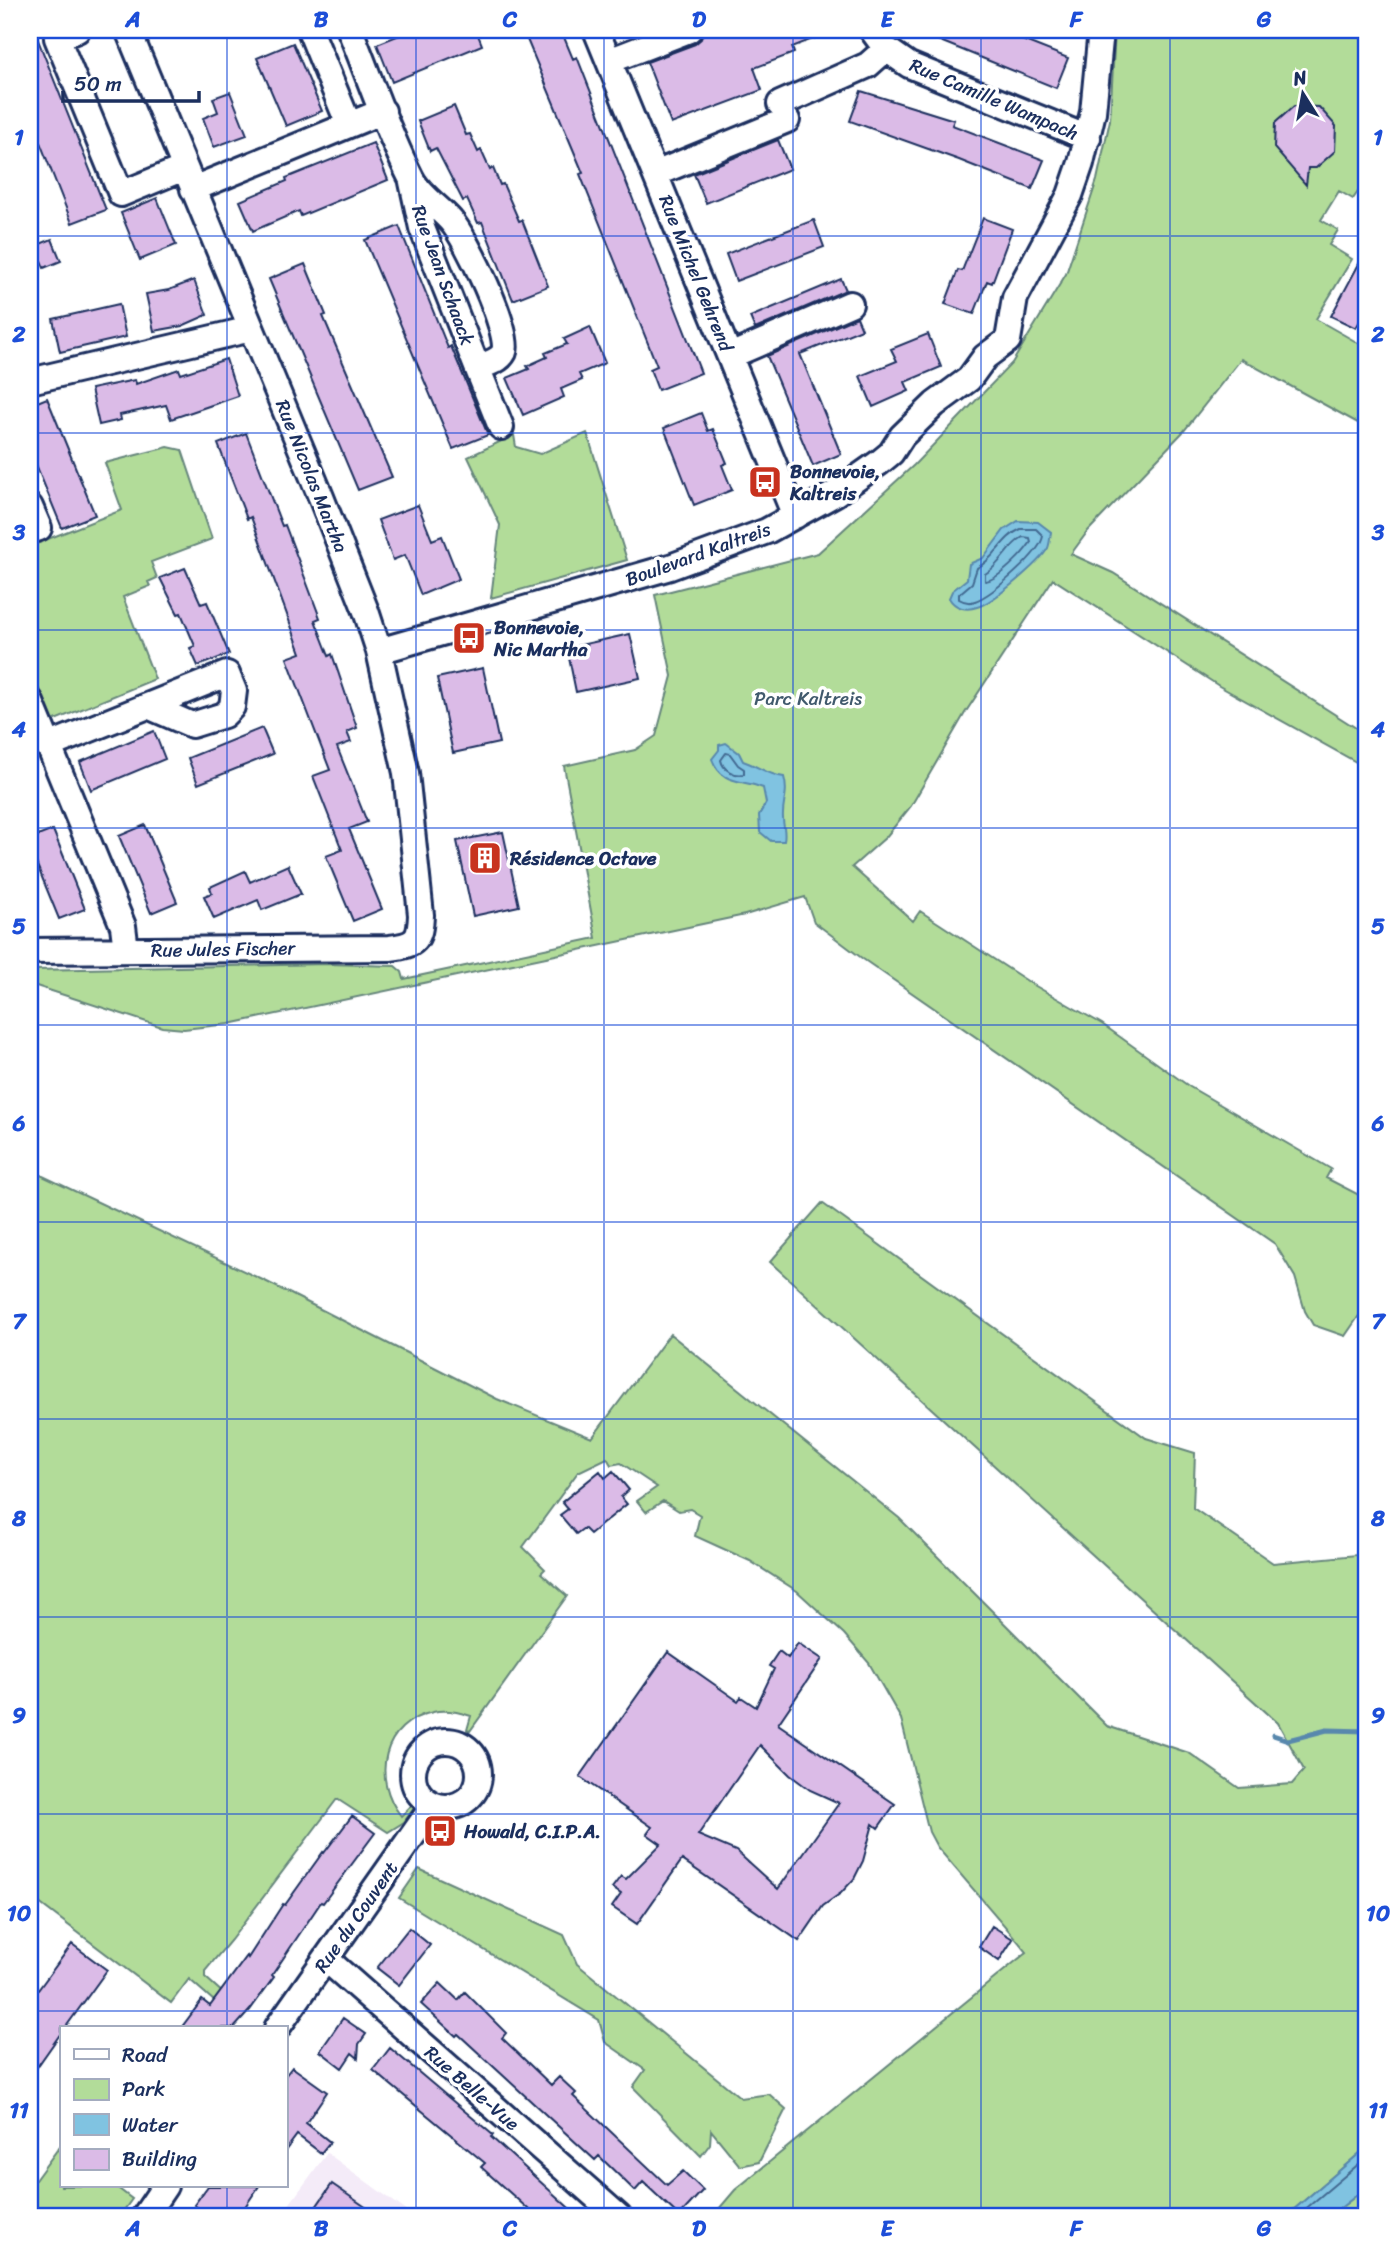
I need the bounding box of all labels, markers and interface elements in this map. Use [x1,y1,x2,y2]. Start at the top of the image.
text: A [124,0,141,40]
text: B [314,0,329,40]
text: C [502,0,518,40]
text: D [692,0,707,40]
text: E [881,0,896,40]
text: F [1069,0,1084,40]
text: G [1256,0,1272,40]
street label: Rue Camille Wampach [904,48,1084,150]
scale bar [63,60,200,104]
north arrow [1268,60,1338,130]
text: N [1289,60,1310,95]
text: 50 m [74,65,122,103]
text: 1 [14,117,24,158]
text: 1 [1373,117,1383,158]
street label: Rue Michel Gehrend [650,190,743,358]
street label: Rue Jean Schaack [402,200,484,350]
text: 2 [11,314,26,355]
text: 2 [1370,314,1385,355]
street label: Rue Nicolas Martha [266,394,358,558]
place label: Bonnevoie, Kaltreis [789,455,880,510]
bus stop icon: Bonnevoie, Kaltreis [746,463,784,501]
text: 3 [12,512,26,553]
street label: Boulevard Kaltreis [621,512,776,596]
text: 3 [1371,512,1385,553]
place label: Bonnevoie, Nic Martha [493,611,588,666]
bus stop icon: Bonnevoie, Nic Martha [450,619,488,657]
park label: Parc Kaltreis [754,682,862,715]
text: 4 [11,709,27,750]
text: 4 [1370,709,1386,750]
building icon: Résidence Octave [466,839,504,877]
place label: Résidence Octave [509,842,657,875]
text: 5 [12,906,26,947]
text: 5 [1371,906,1385,947]
street label: Rue Jules Fischer [151,931,297,967]
text: 6 [11,1103,26,1144]
text: 6 [1370,1103,1385,1144]
text: 7 [12,1301,27,1342]
text: 7 [1371,1301,1386,1342]
text: 8 [11,1498,26,1539]
text: 8 [1370,1498,1385,1539]
text: 9 [12,1695,26,1736]
text: 9 [1371,1695,1385,1736]
bus stop icon: Howald, C.I.P.A. [421,1812,459,1850]
place label: Howald, C.I.P.A. [463,1815,601,1848]
street label: Rue du Couvent [305,1854,407,1980]
text: 10 [7,1893,32,1934]
text: 10 [1366,1893,1391,1934]
legend [60,2026,287,2188]
text: Road [122,2036,169,2074]
street label: Rue Belle-Vue [417,2037,527,2139]
text: Park [122,2070,165,2108]
text: 11 [9,2090,29,2131]
text: 11 [1368,2090,1388,2131]
text: Water [122,2106,179,2144]
text: Building [122,2140,198,2178]
text: A [124,2208,141,2247]
text: B [314,2208,329,2247]
text: C [502,2208,518,2247]
text: D [692,2208,707,2247]
text: E [881,2208,896,2247]
text: F [1069,2208,1084,2247]
text: G [1256,2208,1272,2247]

